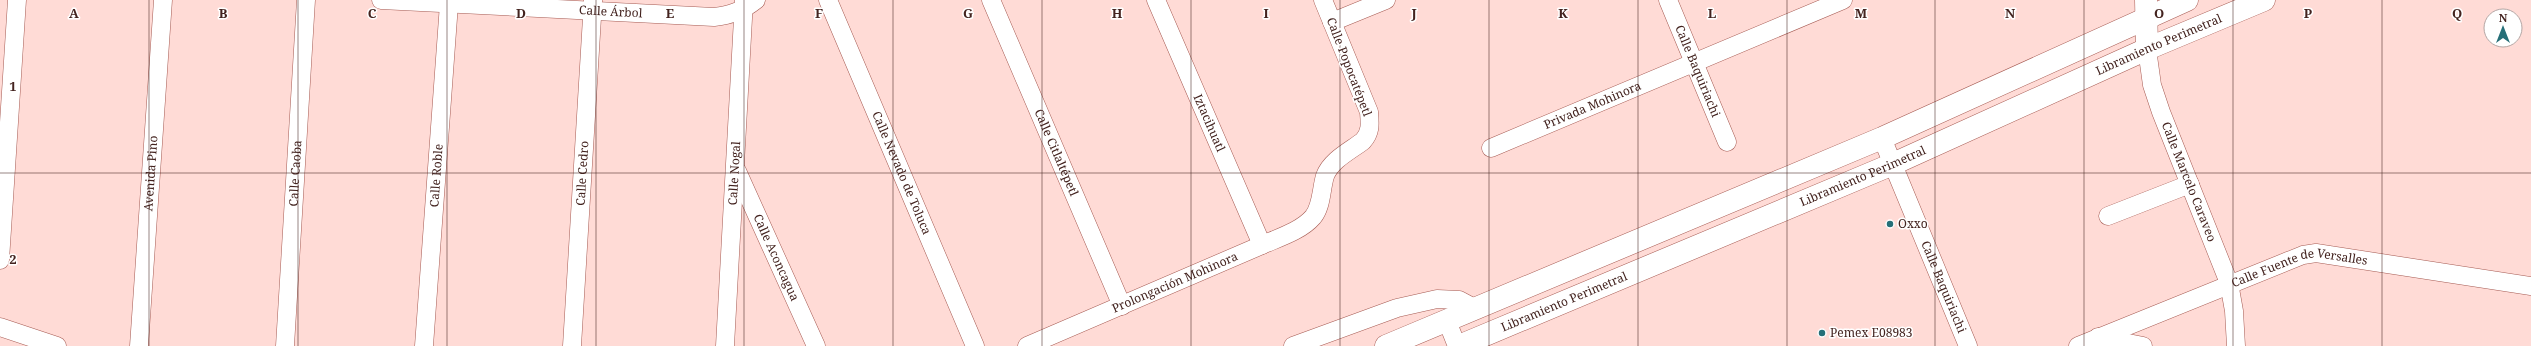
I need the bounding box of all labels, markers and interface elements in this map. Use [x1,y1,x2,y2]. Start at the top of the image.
street label: Calle Árbol [579,1,643,21]
text: A [69,4,79,22]
text: B [219,4,228,22]
text: C [368,4,377,22]
text: D [516,4,526,22]
text: E [666,4,675,22]
text: F [815,4,823,22]
text: G [963,4,973,22]
text: H [1112,4,1123,22]
text: I [1263,4,1269,22]
text: J [1410,4,1417,22]
text: K [1558,4,1568,22]
text: L [1708,4,1717,22]
text: M [1855,4,1868,22]
text: N [2005,4,2016,22]
text: O [2154,4,2164,22]
text: P [2304,4,2313,22]
text: Q [2452,4,2462,22]
north arrow [2483,8,2523,48]
street label: Libramiento Perimetral [2093,10,2224,79]
text: N [2499,10,2508,25]
street label: Calle Popocatépetl [1323,15,1376,119]
street label: Calle Baquiriachi [1671,22,1725,120]
text: 1 [9,77,17,95]
street label: Privada Mohinora [1541,77,1644,133]
street label: Iztacihuatl [1190,91,1230,155]
street label: Calle Citlaltépetl [1031,106,1083,199]
street label: Calle Nevado de Toluca [868,109,936,237]
street label: Calle Marcelo Caraveo [2158,119,2221,244]
street label: Avenida Pino [139,135,162,212]
street label: Calle Caoba [284,139,305,207]
street label: Calle Cedro [572,140,592,206]
street label: Calle Nogal [724,140,744,206]
street label: Libramiento Perimetral [1797,141,1929,210]
street label: Calle Roble [425,143,447,208]
street label: Calle Aconcagua [750,211,804,304]
place label: Oxxo [1898,215,1928,232]
marker: Oxxo [1885,219,1895,229]
street label: Calle Baquiriachi [1917,238,1971,335]
street label: Calle Fuente de Versalles [2229,244,2369,291]
street label: Prolongación Mohinora [1109,247,1241,317]
text: 2 [9,250,17,268]
street label: Libramiento Perimetral [1498,267,1630,336]
place label: Pemex E08983 [1830,324,1913,341]
marker: Pemex E08983 [1817,328,1827,338]

